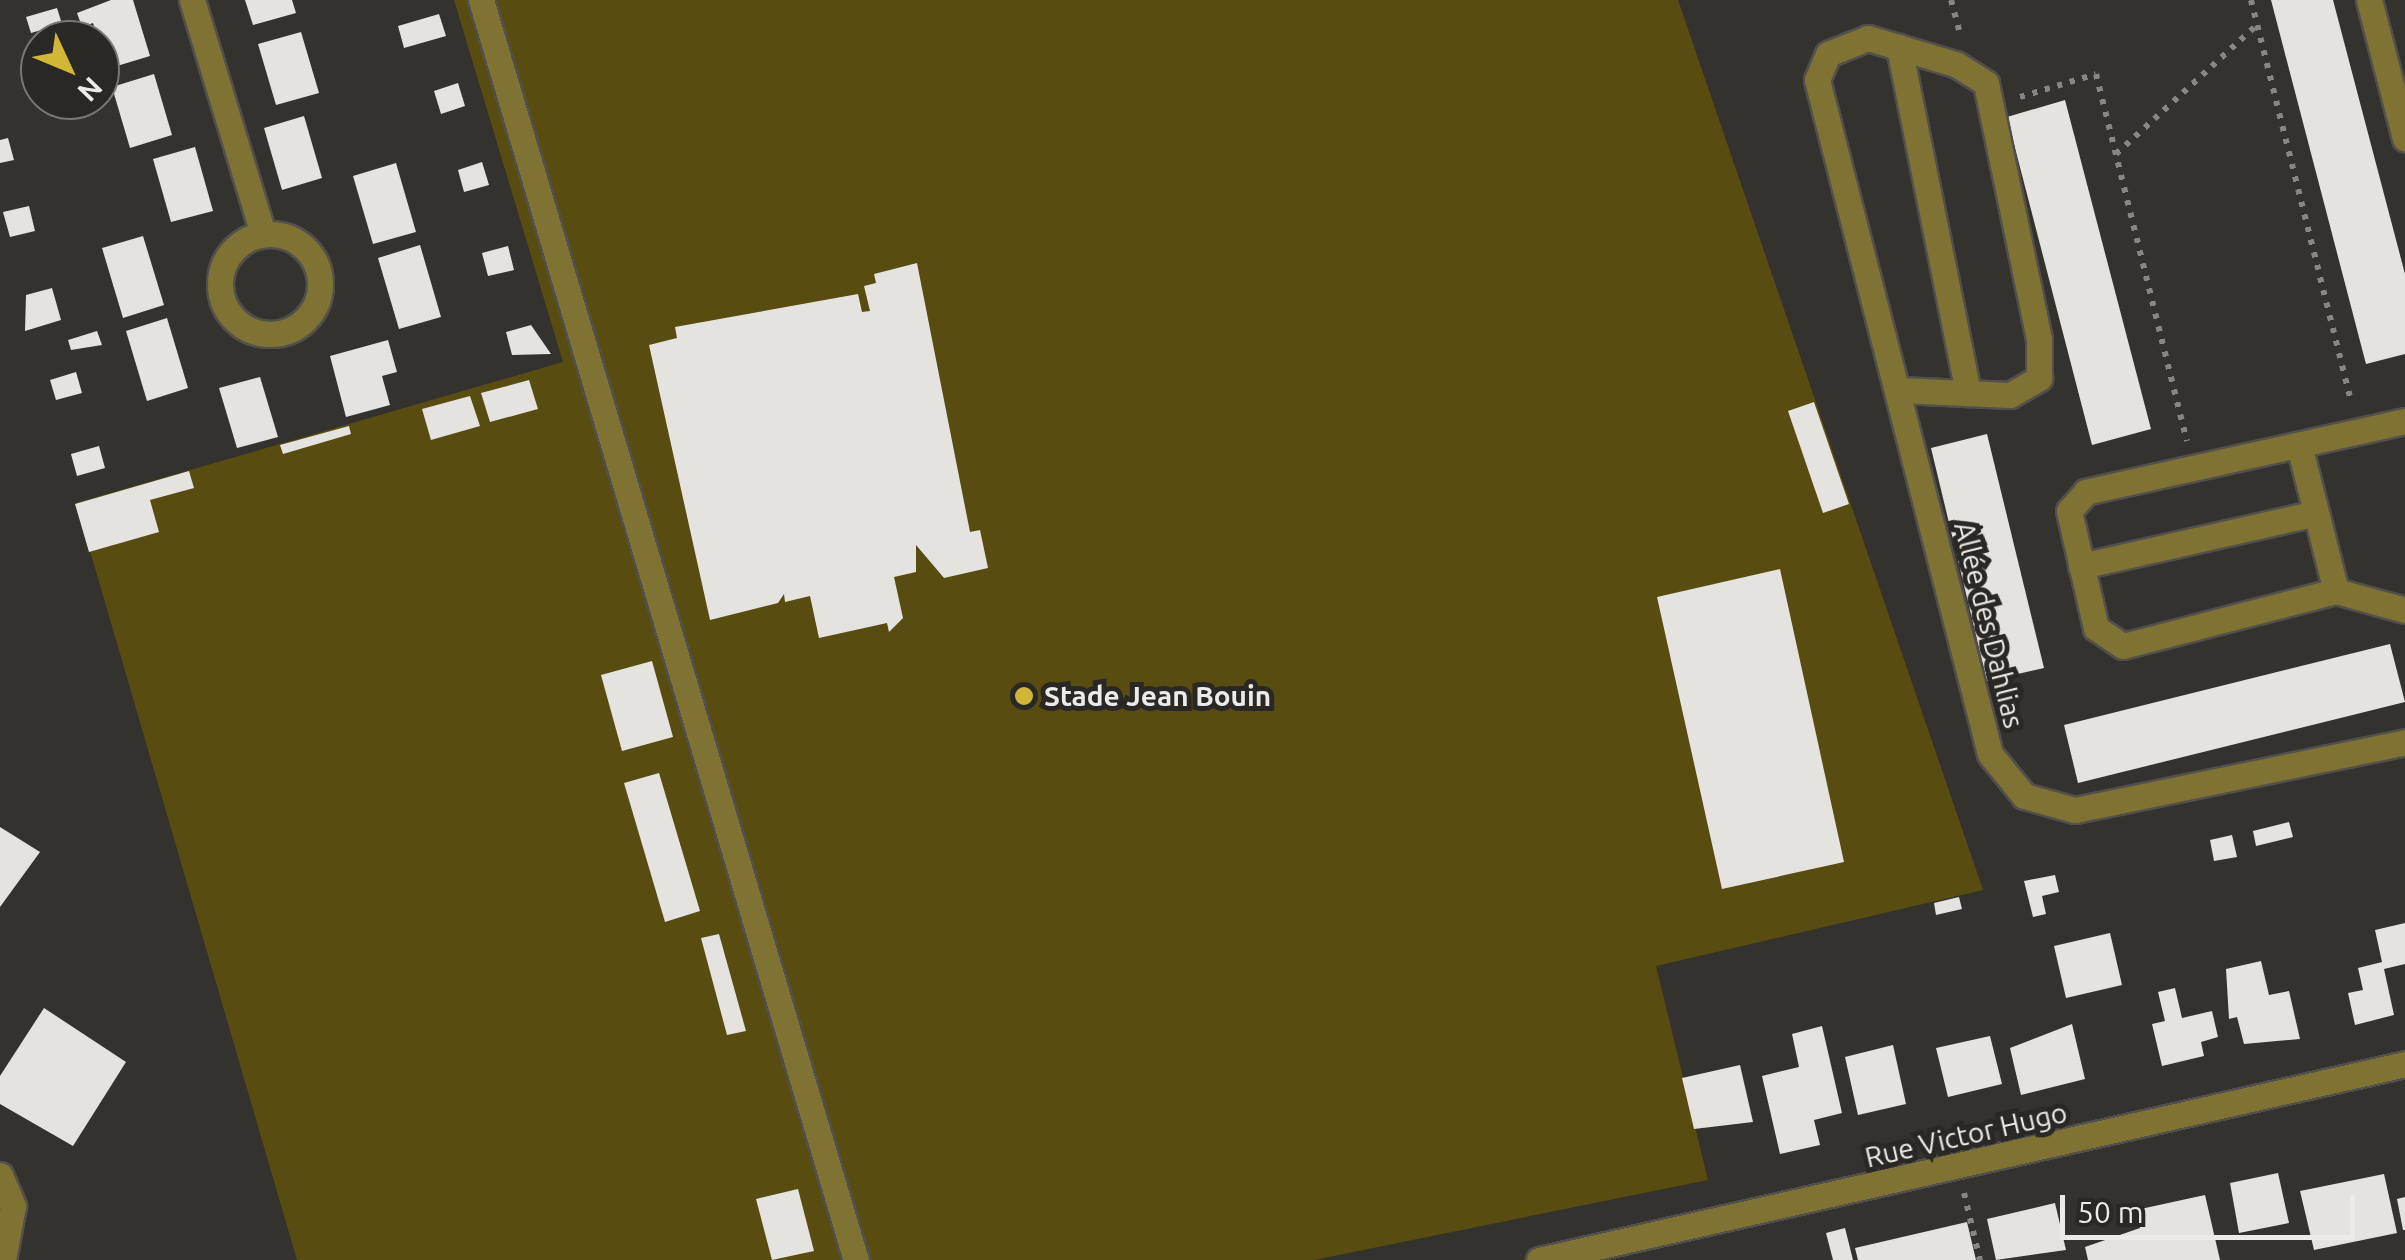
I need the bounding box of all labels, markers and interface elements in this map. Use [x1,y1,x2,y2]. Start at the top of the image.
north arrow [20,20,120,120]
text: N [72,72,109,108]
street label: Allée des Dahlias [1947,518,2031,732]
place label: Stade Jean Bouin [1044,679,1271,713]
marker: Stade Jean Bouin [1013,685,1035,707]
street label: Rue Victor Hugo [1862,1095,2070,1175]
scale bar [2065,1175,2360,1237]
text: 50 m [2077,1195,2144,1229]

